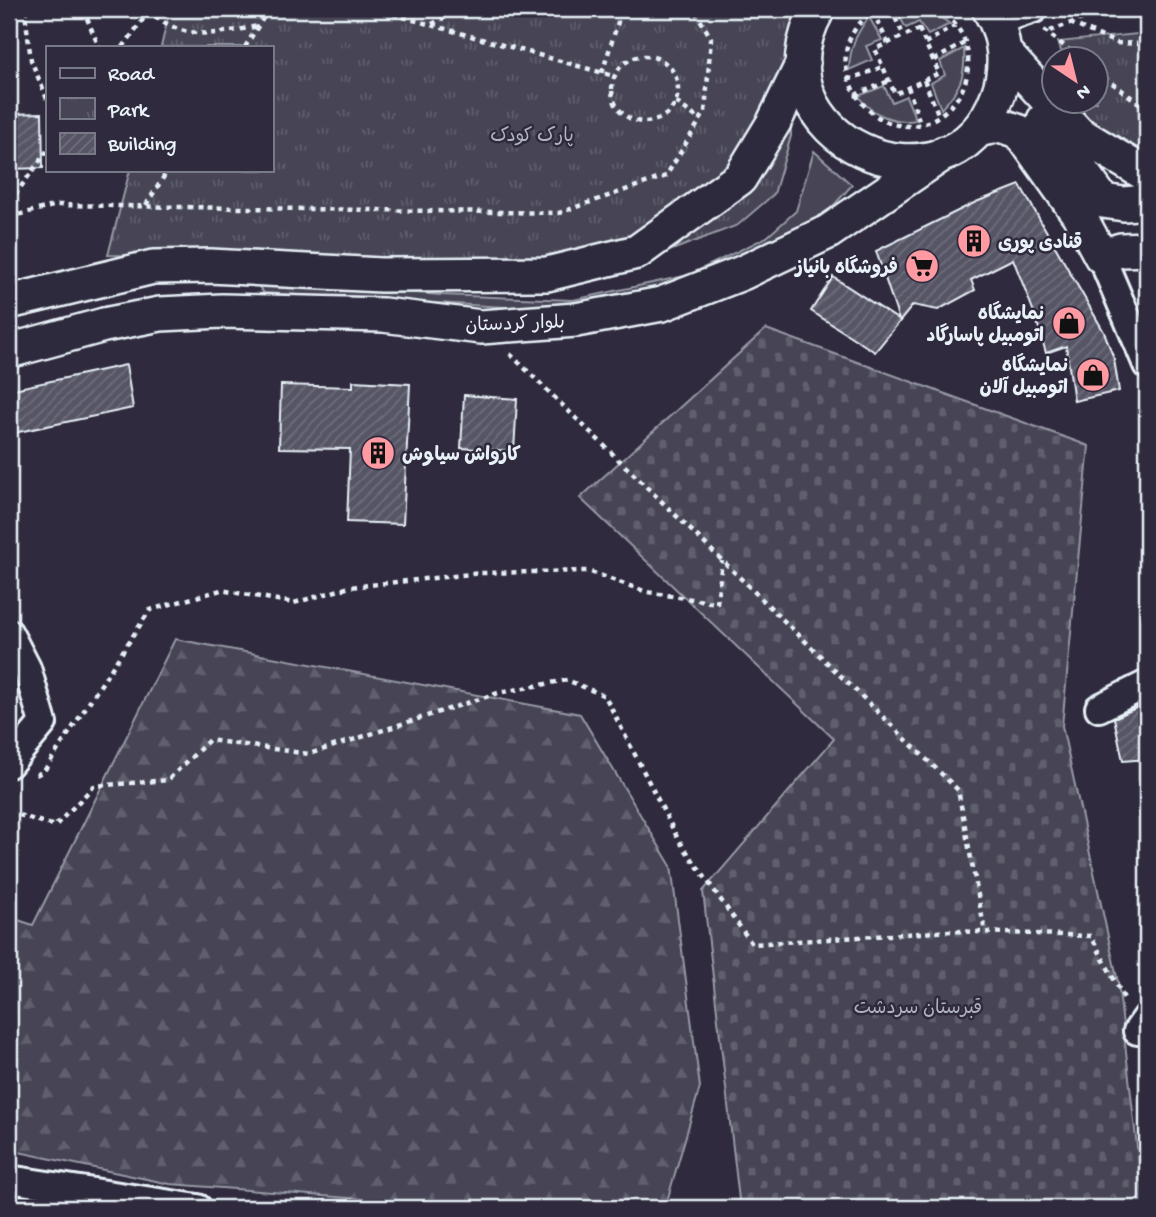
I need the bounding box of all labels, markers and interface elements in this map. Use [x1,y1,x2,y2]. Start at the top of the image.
legend [46,46,273,172]
north arrow [1040,46,1110,116]
text: Road [108,64,156,89]
text: N [1071,78,1094,104]
text: Park [107,100,151,125]
park label: پارک کودک [490,126,574,149]
text: Building [107,134,177,159]
building icon: قنادی پوری [955,222,993,260]
place label: قنادی پوری [998,232,1082,256]
supermarket icon: فروشگاه بانیاز [903,247,941,285]
place label: فروشگاه بانیاز [794,255,898,281]
place label: نمایشگاه اتومبیل پاسارگاد [927,301,1044,349]
shop icon: نمایشگاه اتومبیل پاسارگاد [1050,304,1088,342]
street label: بلوار کردستان [465,312,565,339]
place label: نمایشگاه اتومبیل آلان [979,353,1068,401]
shop icon: نمایشگاه اتومبیل آلان [1074,356,1112,394]
building icon: کارواش سیاوش [359,434,397,472]
place label: کارواش سیاوش [402,445,521,468]
park label: قبرستان سردشت [854,998,982,1021]

